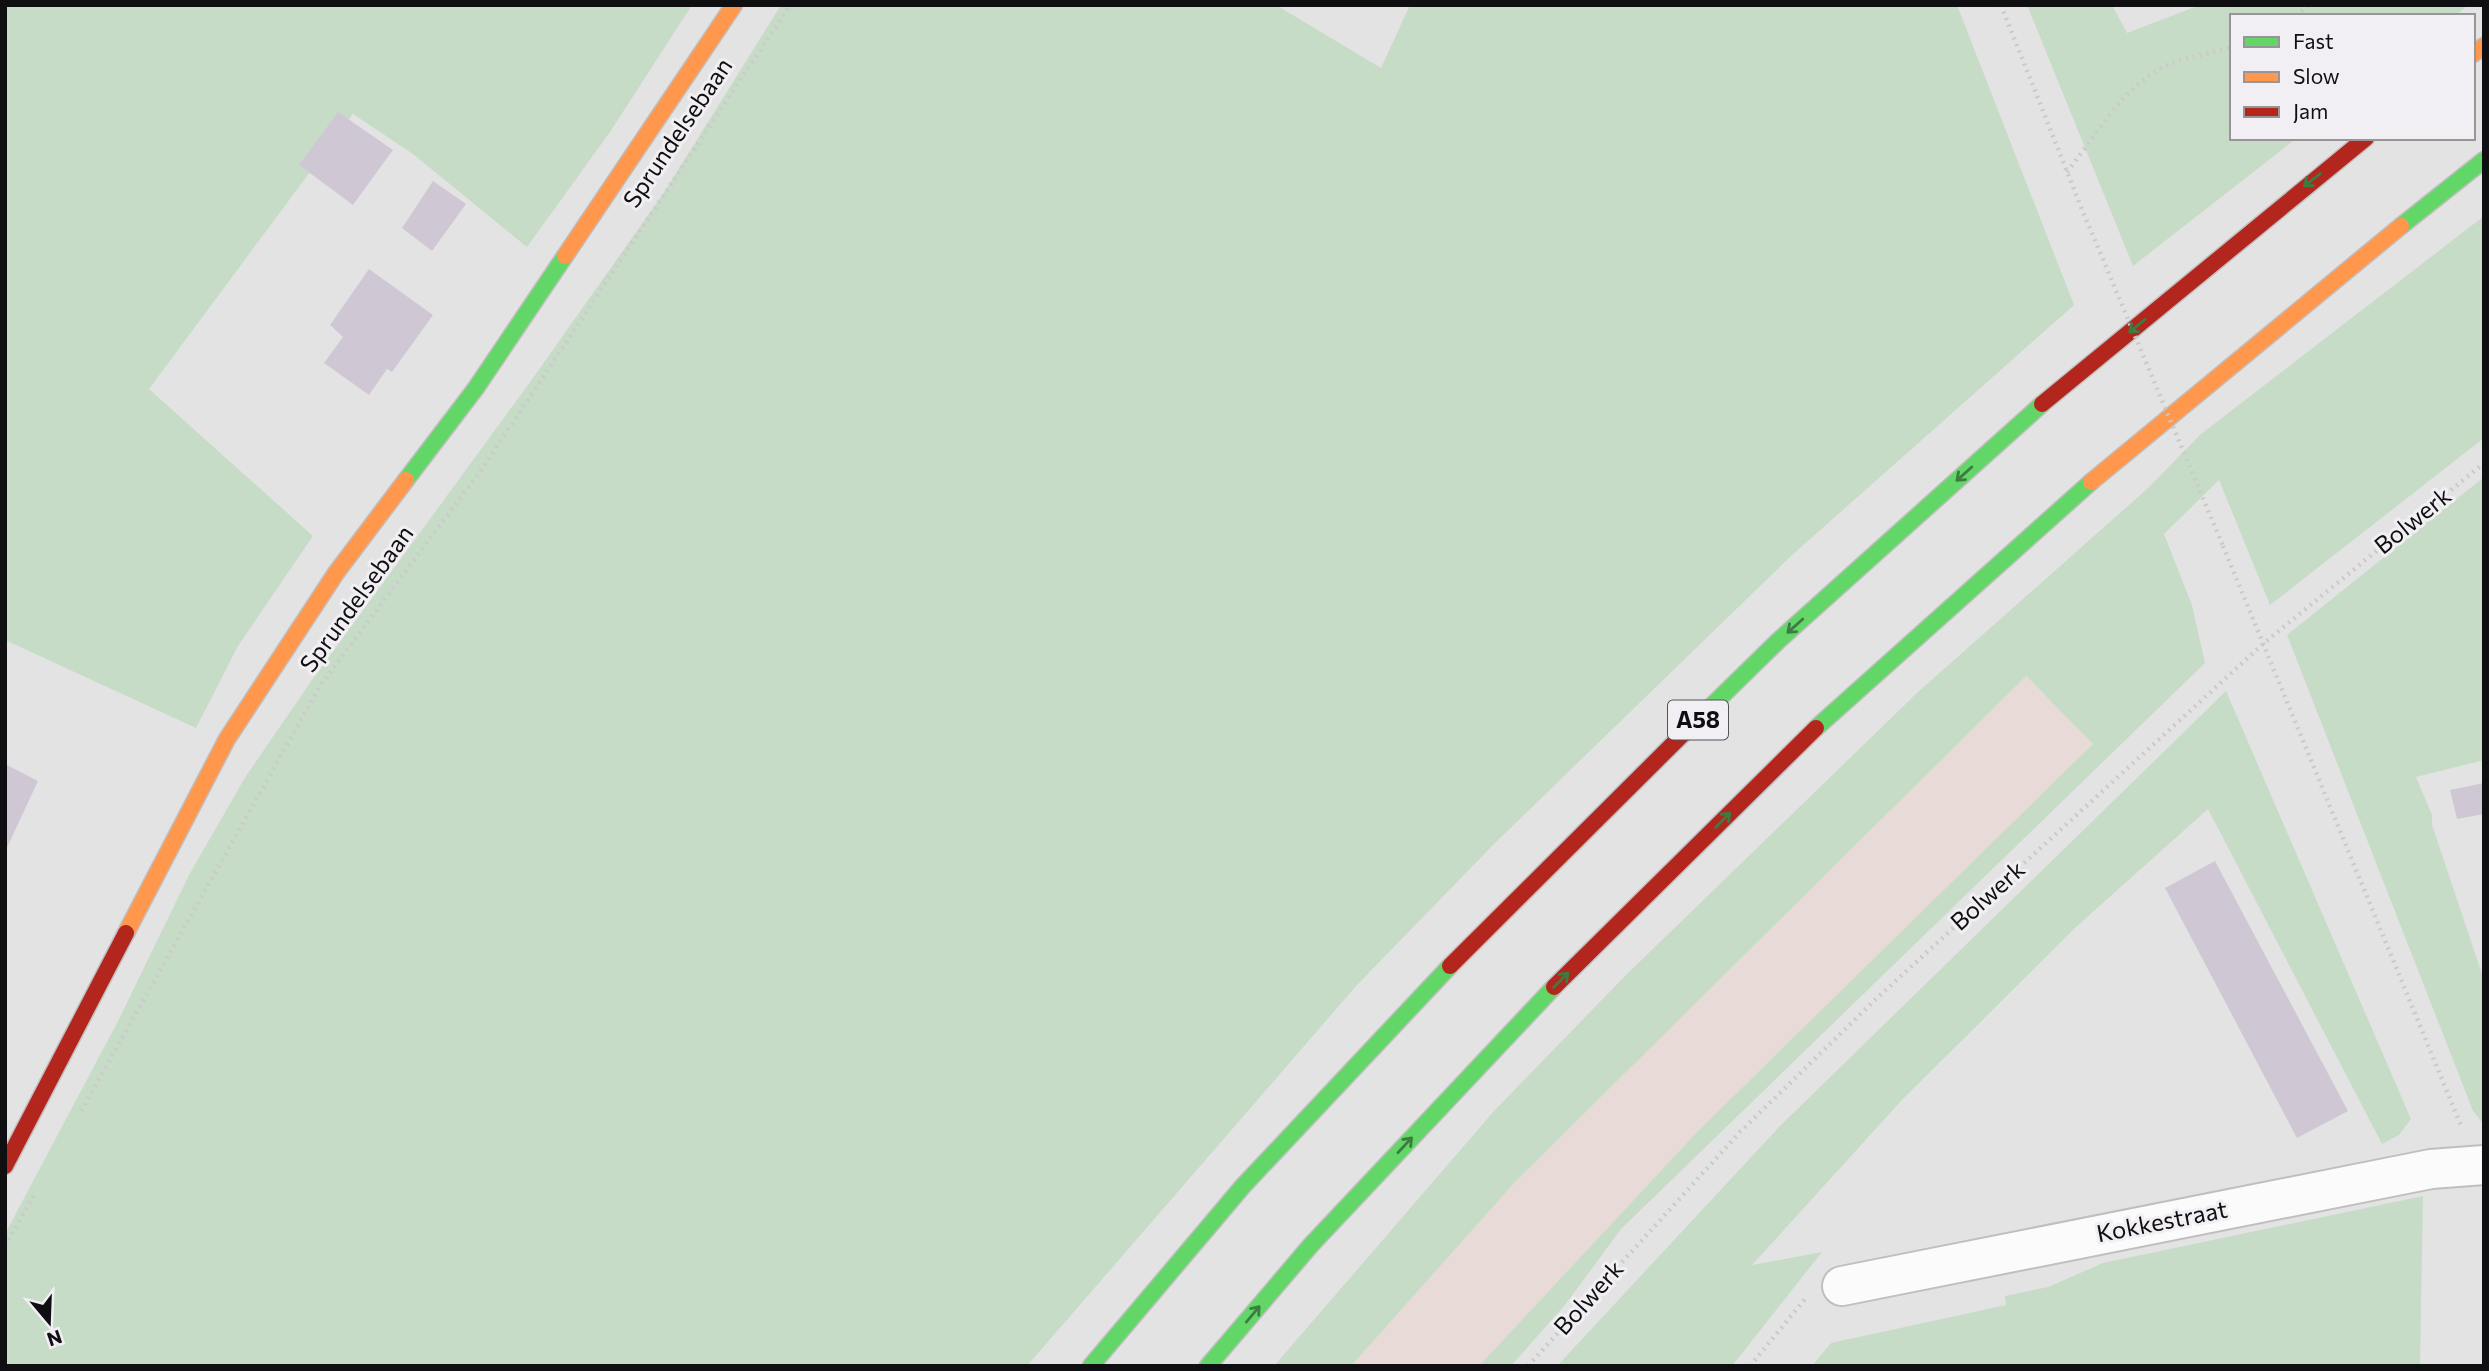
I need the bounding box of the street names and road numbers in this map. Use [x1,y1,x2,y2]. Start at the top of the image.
street label: Sprundelsebaan [616,52,738,213]
street label: Bolwerk [2368,480,2456,559]
street label: Sprundelsebaan [293,519,419,677]
road number: A58 [1668,700,1728,740]
street label: Bolwerk [1944,854,2030,936]
street label: Kokkestraat [2094,1194,2230,1247]
street label: Bolwerk [1547,1254,1629,1340]

